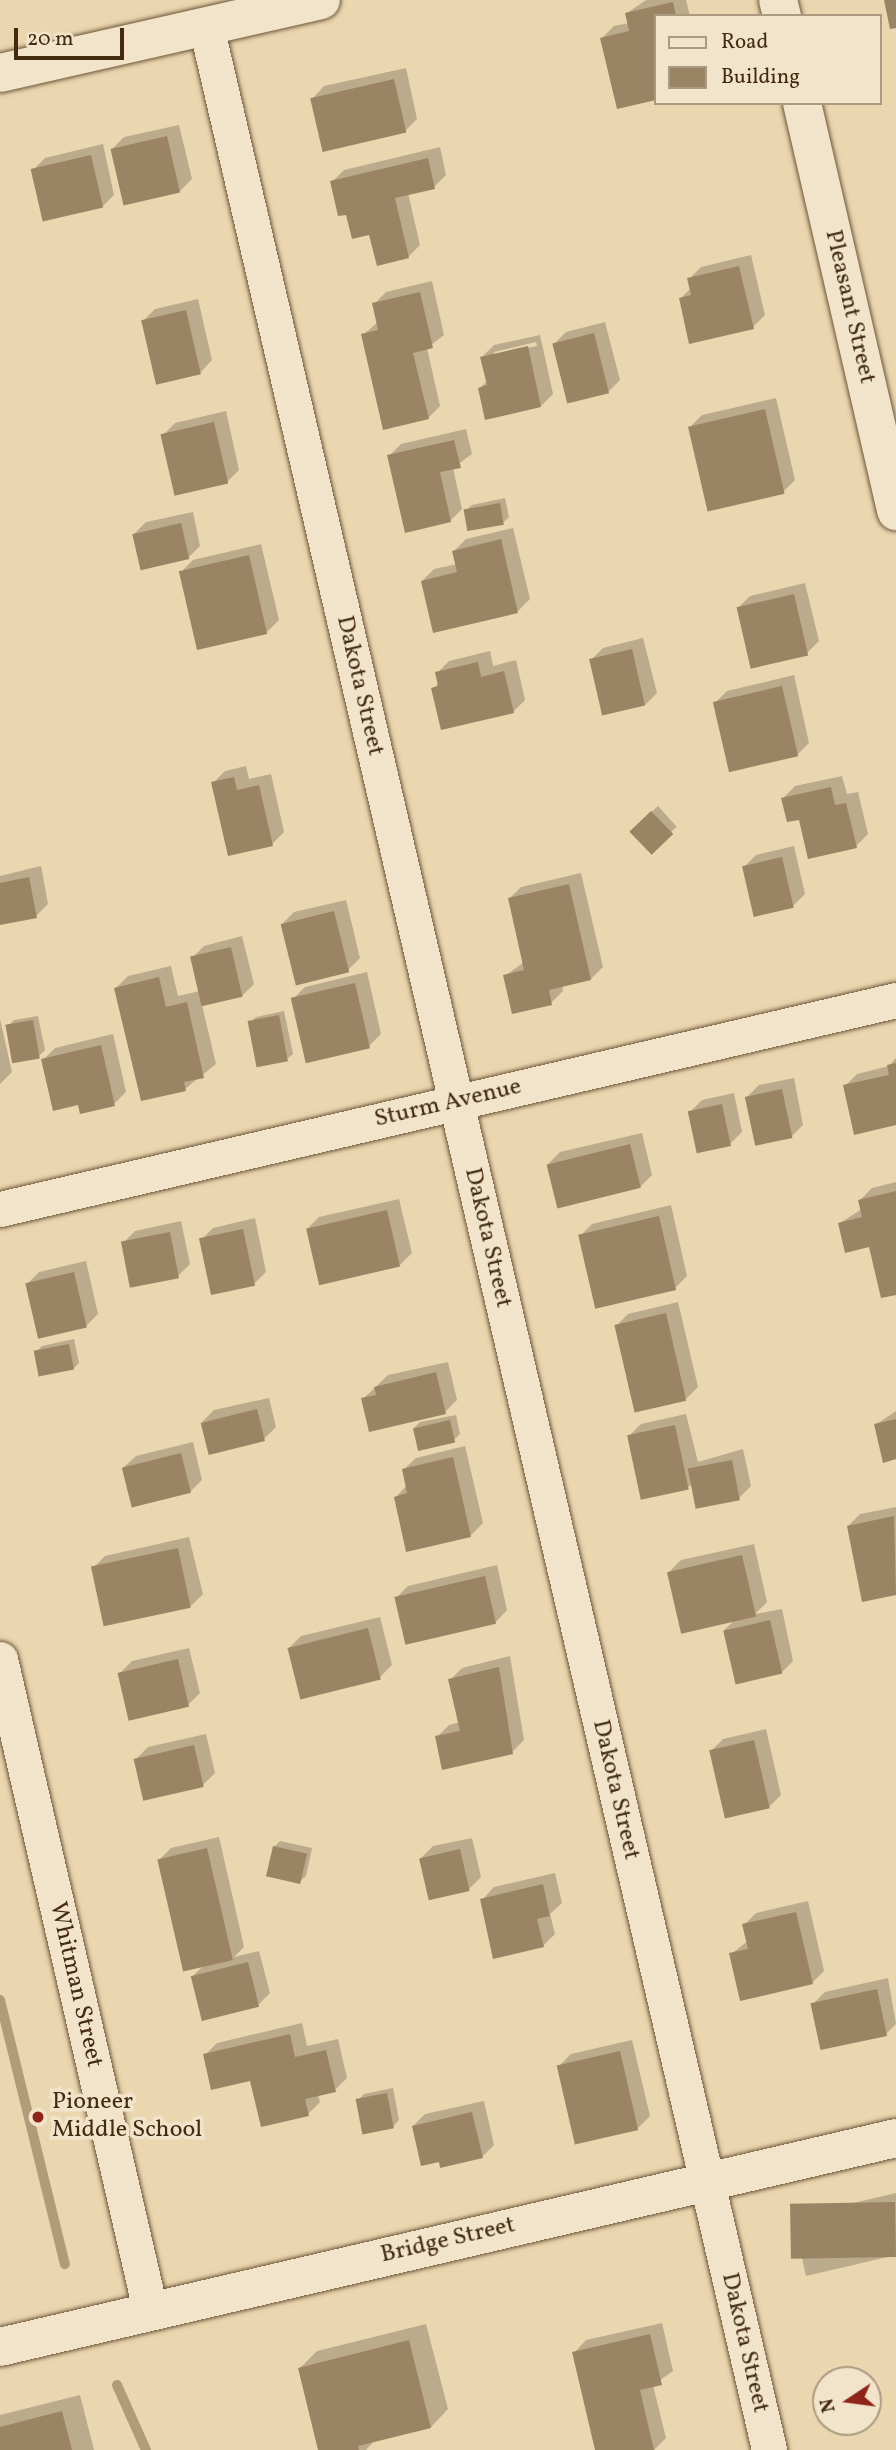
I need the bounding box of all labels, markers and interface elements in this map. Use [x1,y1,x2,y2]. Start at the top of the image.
scale bar [18,14,128,58]
legend [654,14,882,105]
text: 20 m [27,25,73,54]
text: Road [721,28,768,57]
text: Building [721,63,800,92]
street label: Pleasant Street [817,227,881,387]
street label: Dakota Street [329,613,389,759]
street label: Sturm Avenue [372,1073,524,1135]
street label: Dakota Street [457,1165,517,1311]
street label: Dakota Street [585,1717,645,1863]
street label: Whitman Street [42,1899,108,2071]
place label: Pioneer Middle School [52,2089,202,2145]
marker: Pioneer Middle School [30,2109,46,2125]
street label: Bridge Street [378,2212,518,2270]
street label: Dakota Street [714,2270,774,2416]
north arrow [812,2366,882,2436]
text: N [814,2396,843,2415]

